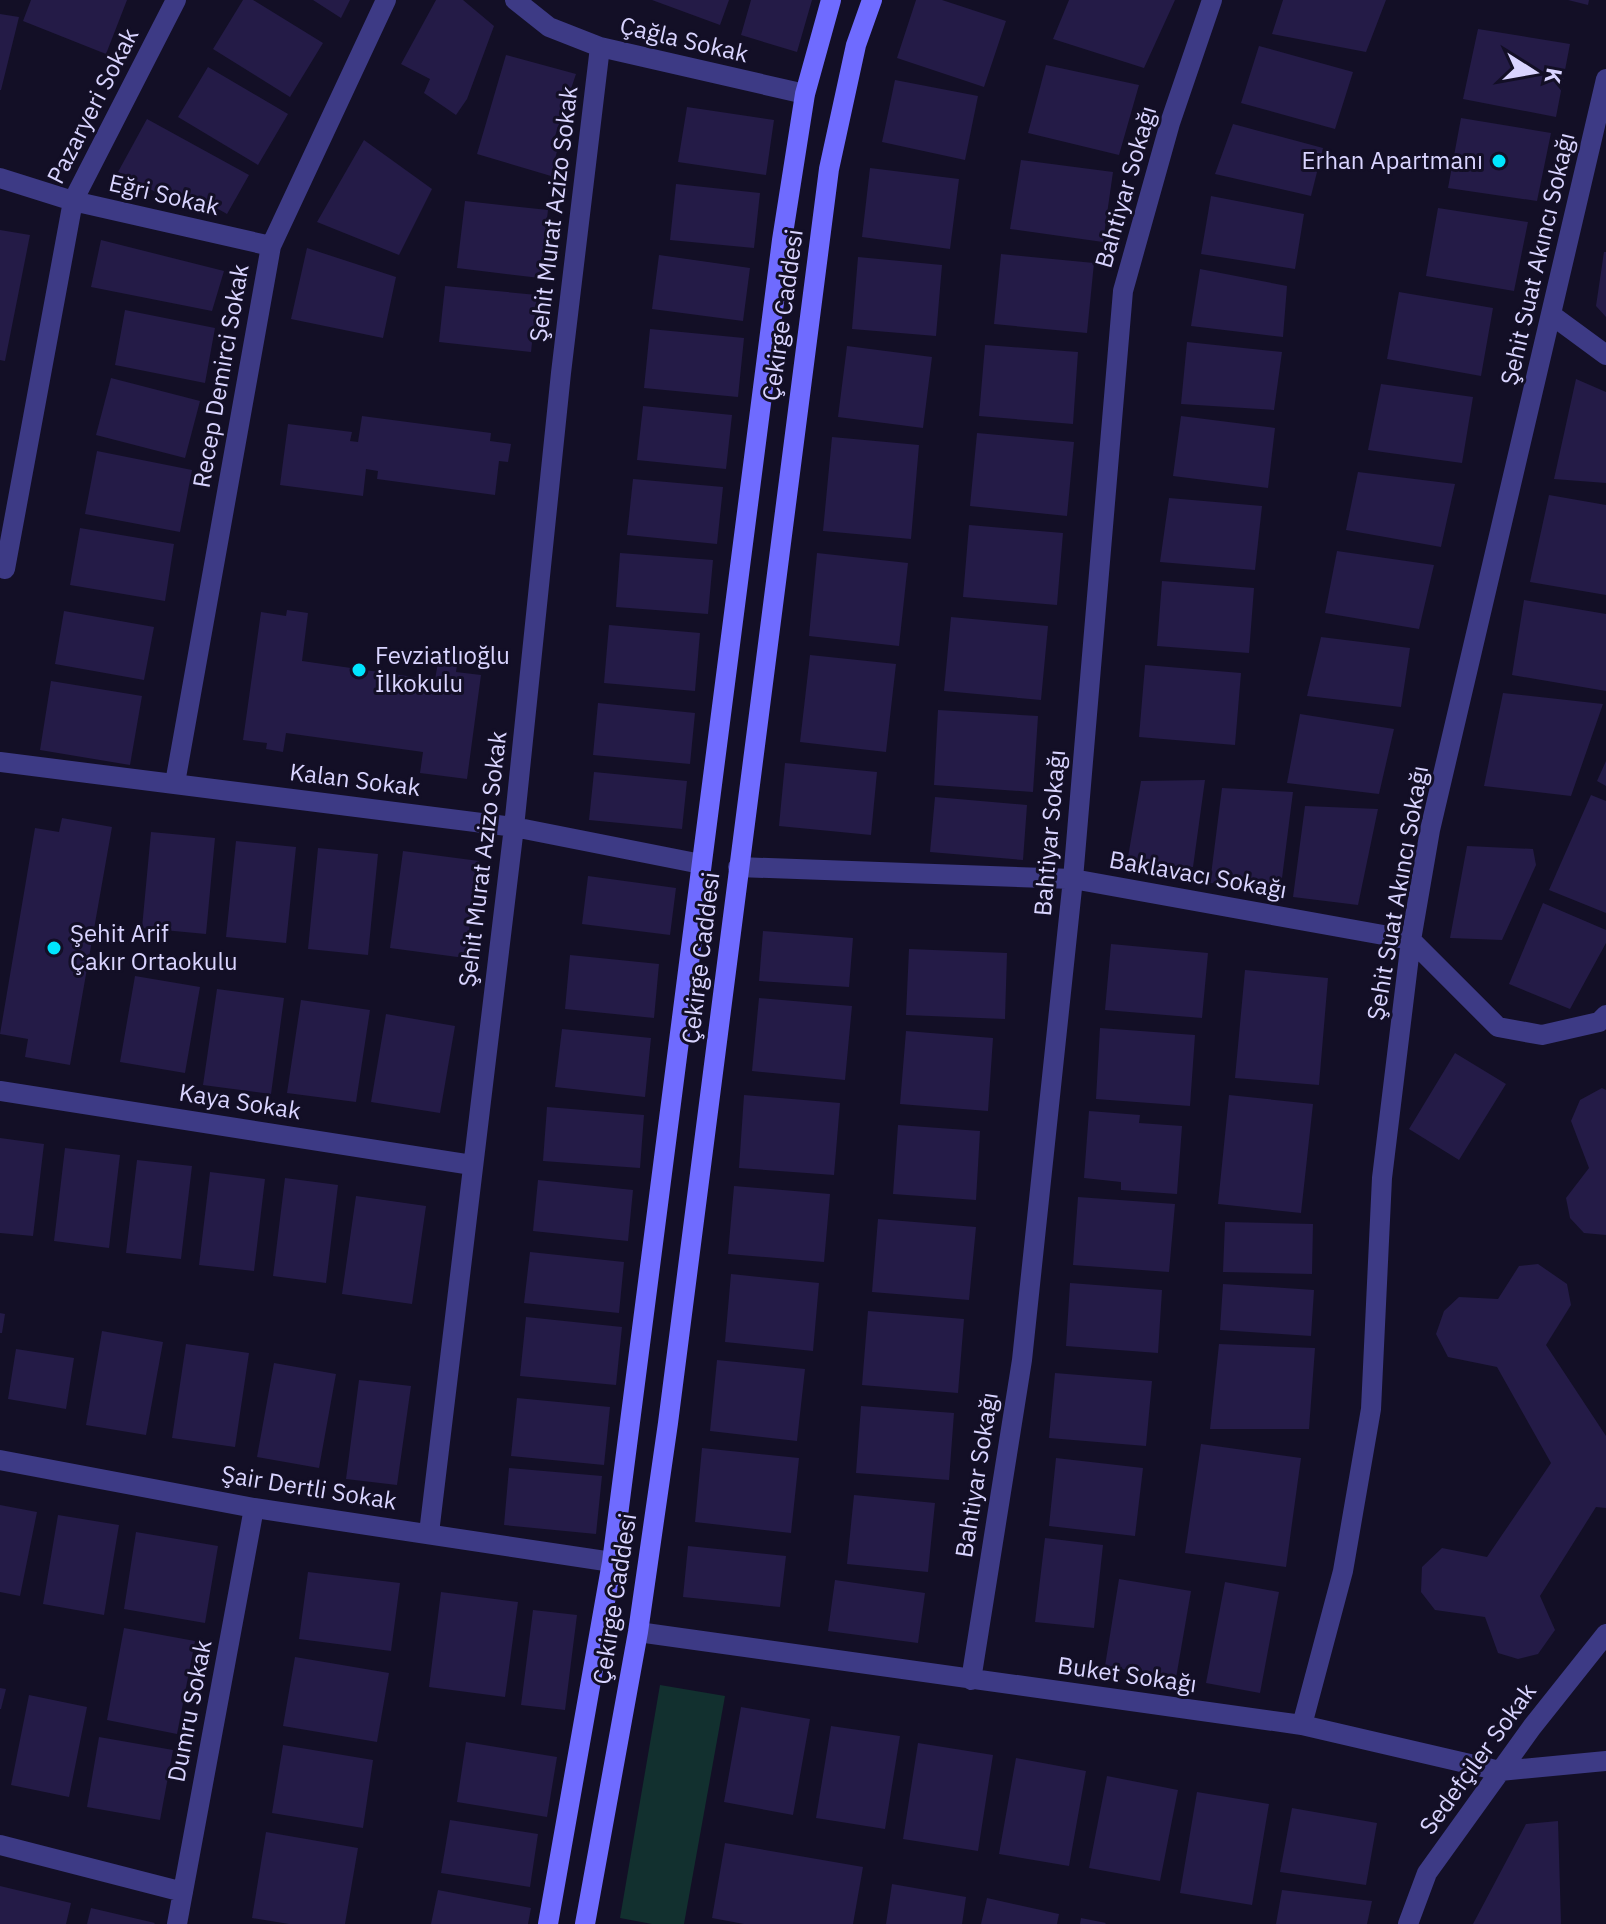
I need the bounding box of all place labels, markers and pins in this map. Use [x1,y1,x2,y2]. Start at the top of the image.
place label: Erhan Apartmanı [1302,144,1483,176]
marker: Erhan Apartmanı [1490,152,1508,170]
place label: Fevziatlıoğlu İlkokulu [375,639,510,699]
marker: Fevziatlıoğlu İlkokulu [350,661,368,679]
place label: Şehit Arif Çakır Ortaokulu [70,917,238,977]
marker: Şehit Arif Çakır Ortaokulu [45,939,63,957]

